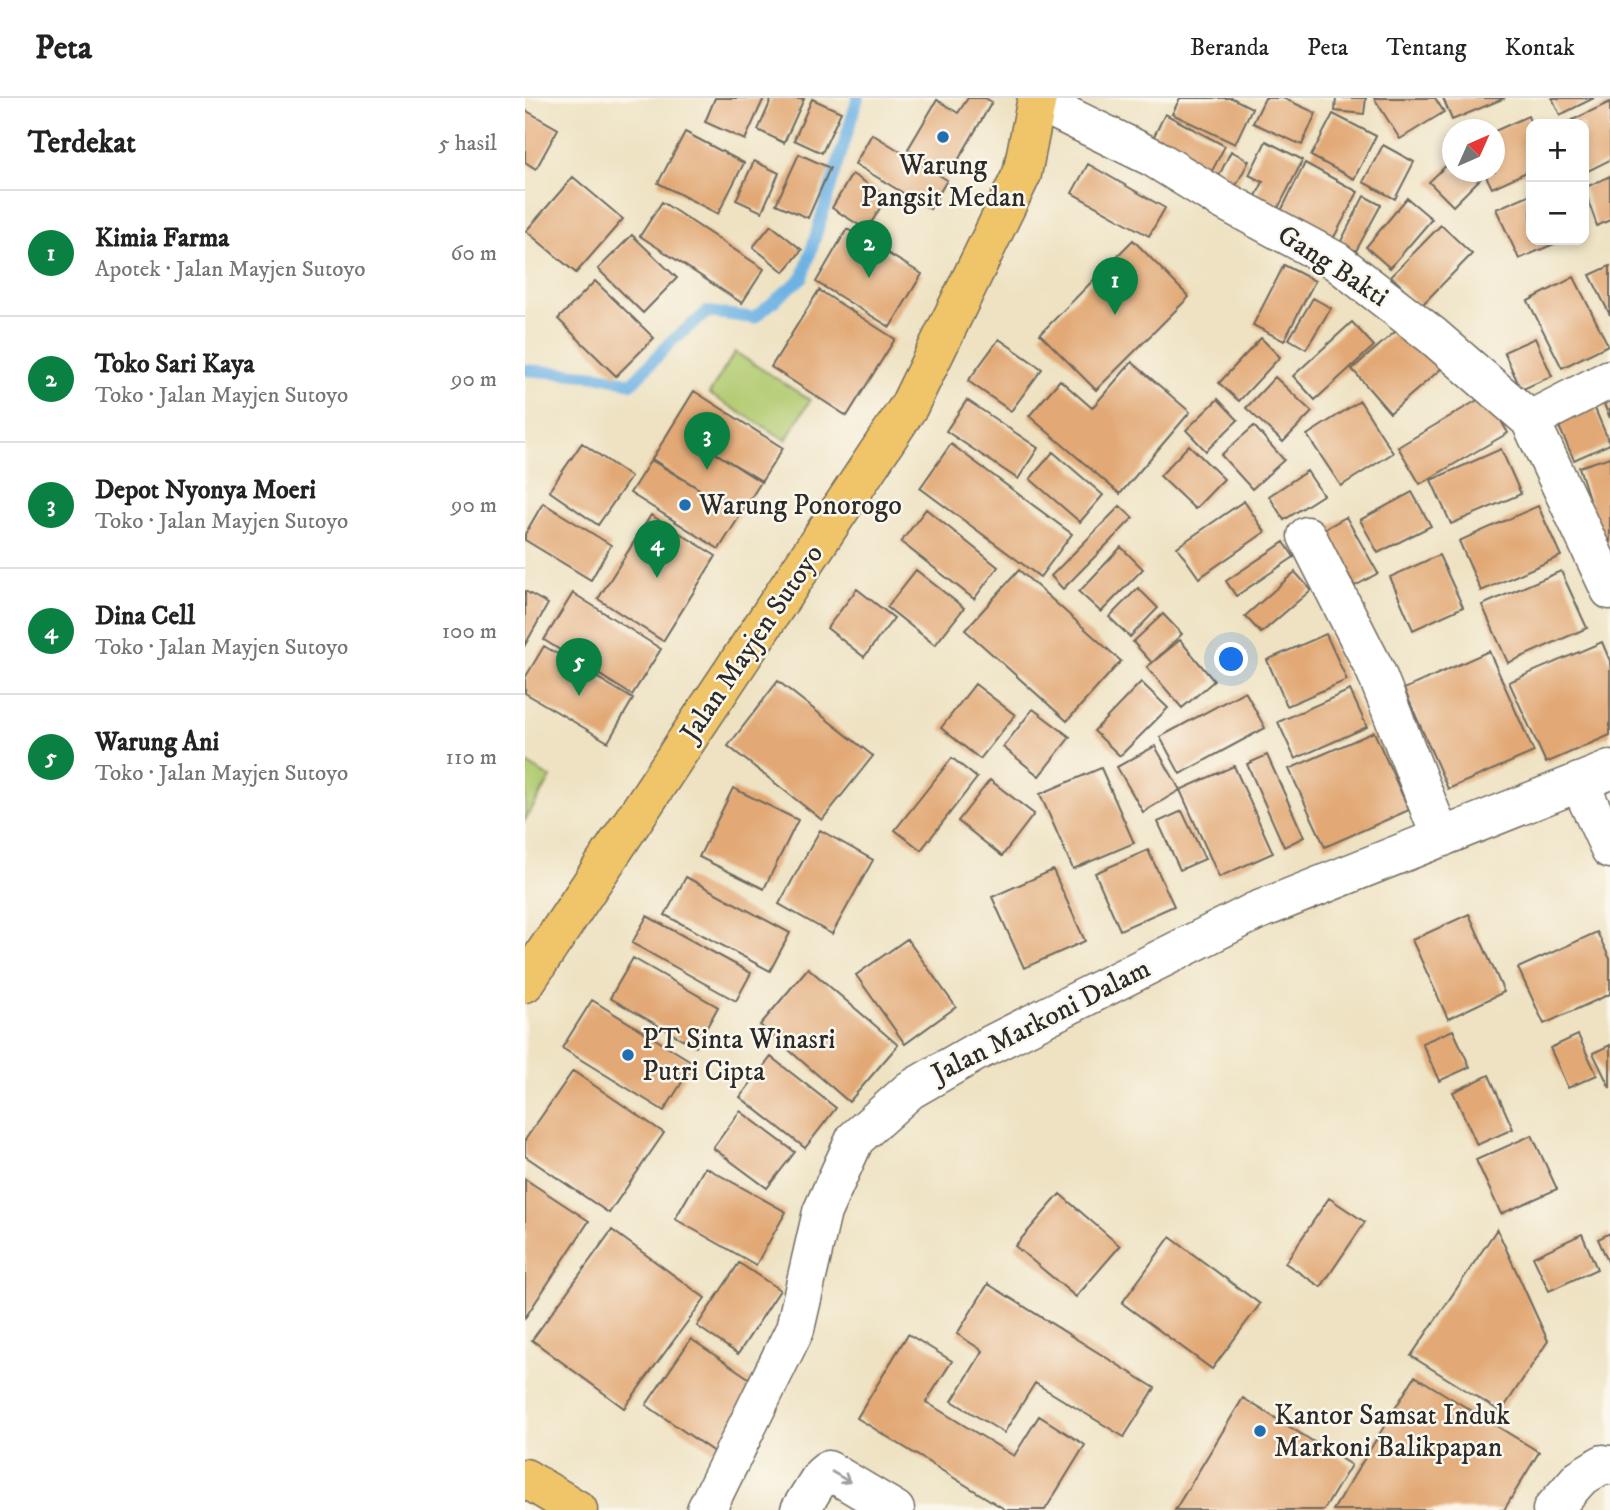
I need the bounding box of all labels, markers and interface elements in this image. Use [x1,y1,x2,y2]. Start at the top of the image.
text: Peta [35,28,92,69]
text: Beranda [1190,33,1269,63]
text: Peta [1307,33,1348,63]
text: Tentang [1386,33,1467,63]
text: Kontak [1505,33,1575,63]
north arrow [1442,119,1505,182]
map controls [1526,119,1589,245]
button: + [1526,119,1589,182]
text: Terdekat [28,125,136,162]
text: 5 hasil [438,129,497,158]
marker: Warung Pangsit Medan [935,129,951,145]
place label: Warung Pangsit Medan [860,148,1026,215]
button: − [1526,182,1589,245]
street label: Gang Bakti [1271,217,1395,315]
pin: 2 [846,220,892,278]
text: Kimia Farma [95,222,229,255]
text: 1 [47,239,55,268]
text: 60 m [450,239,497,268]
text: Apotek · Jalan Mayjen Sutoyo [95,255,365,284]
pin: 1 [1092,257,1138,315]
text: Toko Sari Kaya [95,348,255,381]
text: 2 [45,365,57,394]
text: 90 m [451,365,497,394]
text: Toko · Jalan Mayjen Sutoyo [95,381,348,410]
pin: 3 [684,412,730,470]
text: Depot Nyonya Moeri [95,474,316,507]
place label: Warung Ponorogo [698,488,902,523]
text: 3 [47,491,55,520]
text: 90 m [451,491,497,520]
marker: Warung Ponorogo [677,497,693,513]
text: Toko · Jalan Mayjen Sutoyo [95,507,348,536]
pin: 4 [634,520,680,578]
street label: Jalan Mayjen Sutoyo [671,538,831,751]
text: Dina Cell [95,600,195,633]
text: 4 [44,617,58,646]
text: 100 m [442,617,497,646]
text: Toko · Jalan Mayjen Sutoyo [95,633,348,662]
pin: 5 [556,638,602,696]
your location [1214,642,1248,676]
text: Warung Ani [95,726,219,759]
text: 5 [45,743,57,772]
text: 110 m [446,743,497,772]
text: Toko · Jalan Mayjen Sutoyo [95,759,348,788]
street label: Jalan Markoni Dalam [923,951,1156,1093]
place label: PT Sinta Winasri Putri Cipta [642,1022,836,1089]
marker: PT Sinta Winasri Putri Cipta [620,1047,636,1063]
place label: Kantor Samsat Induk Markoni Balikpapan [1274,1398,1510,1465]
marker: Kantor Samsat Induk Markoni Balikpapan [1252,1423,1268,1439]
one-way arrow [831,1470,851,1484]

